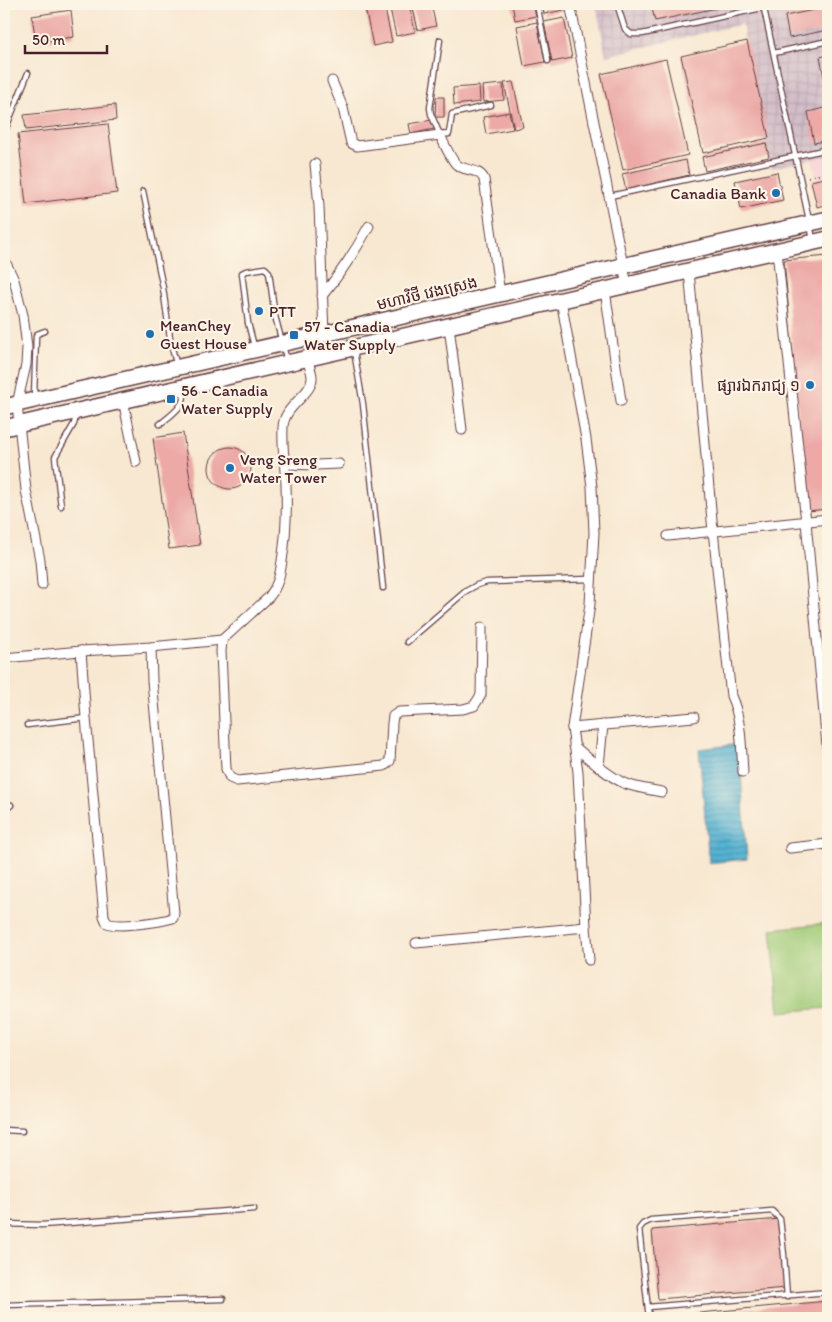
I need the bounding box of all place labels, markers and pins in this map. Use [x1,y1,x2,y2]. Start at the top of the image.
place label: Canadia Bank [670,184,767,203]
marker: Canadia Bank [770,187,782,199]
place label: PTT [269,302,296,321]
marker: PTT [253,305,265,317]
place label: MeanChey Guest House [160,316,247,353]
place label: 57 - Canadia Water Supply [304,317,396,354]
marker: MeanChey Guest House [144,328,156,340]
marker: 57 - Canadia Water Supply [288,329,300,341]
place label: ផ្សារឯករាជ្យ ១ [717,376,800,395]
marker: ផ្សារឯករាជ្យ ១ [804,379,816,391]
place label: 56 - Canadia Water Supply [181,381,273,418]
marker: 56 - Canadia Water Supply [165,393,177,405]
place label: Veng Sreng Water Tower [240,450,327,487]
marker: Veng Sreng Water Tower [224,462,236,474]

